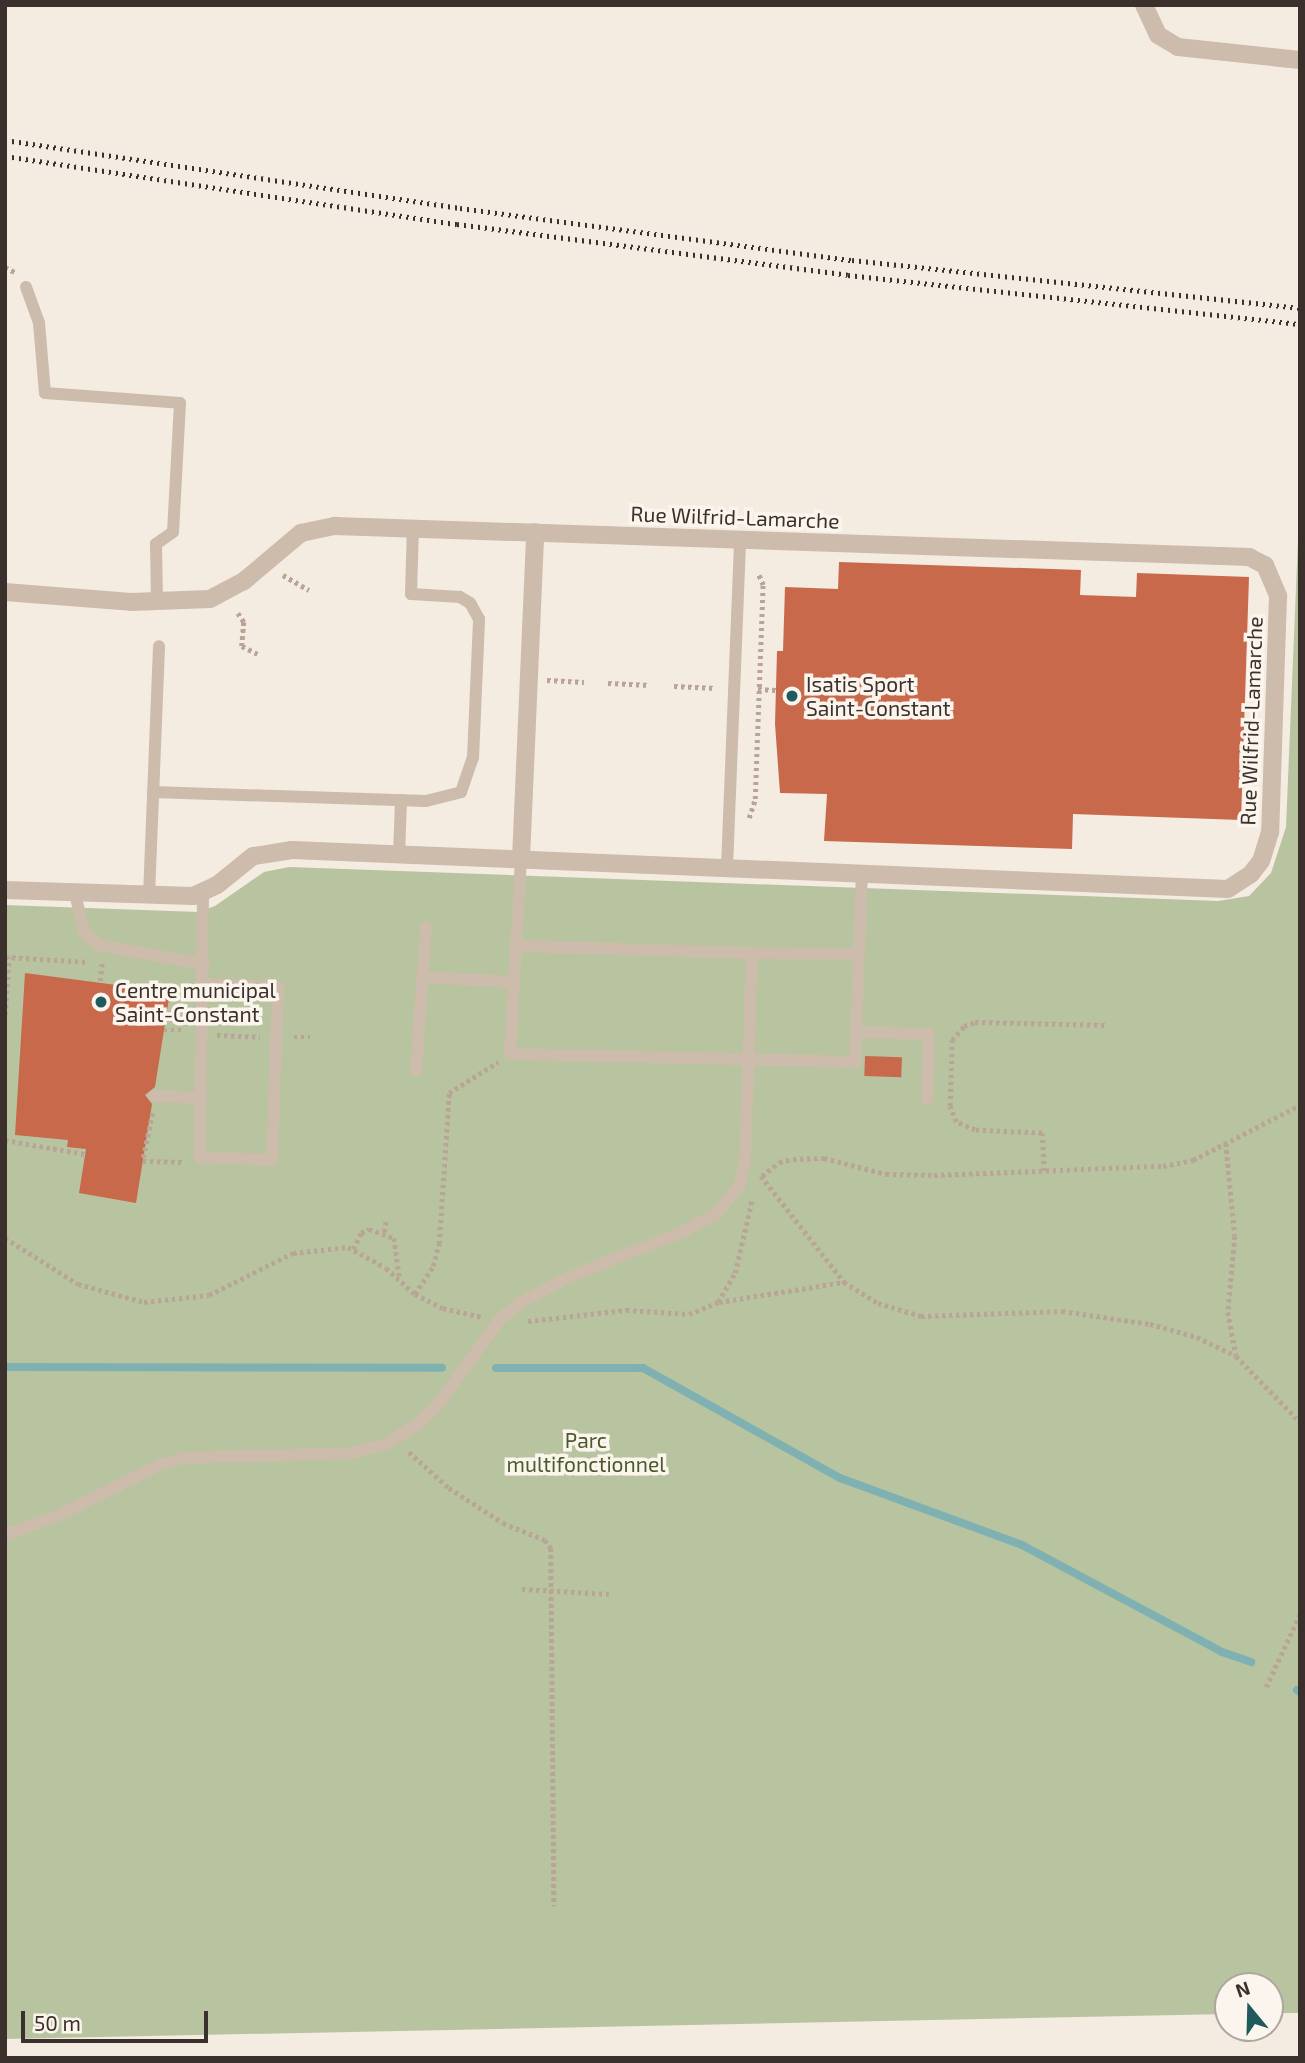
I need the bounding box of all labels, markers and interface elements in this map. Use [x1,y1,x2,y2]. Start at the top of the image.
street label: Rue Wilfrid-Lamarche [630,501,840,533]
street label: Rue Wilfrid-Lamarche [1235,616,1267,826]
place label: Isatis Sport Saint-Constant [806,671,951,721]
marker: Isatis Sport Saint-Constant [784,688,800,704]
place label: Centre municipal Saint-Constant [115,977,276,1027]
marker: Centre municipal Saint-Constant [93,994,109,1010]
park label: Parc multifonctionnel [507,1427,665,1477]
north arrow [1214,1972,1284,2042]
text: N [1232,1975,1253,2002]
scale bar [24,1996,212,2040]
text: 50 m [34,2010,81,2035]

